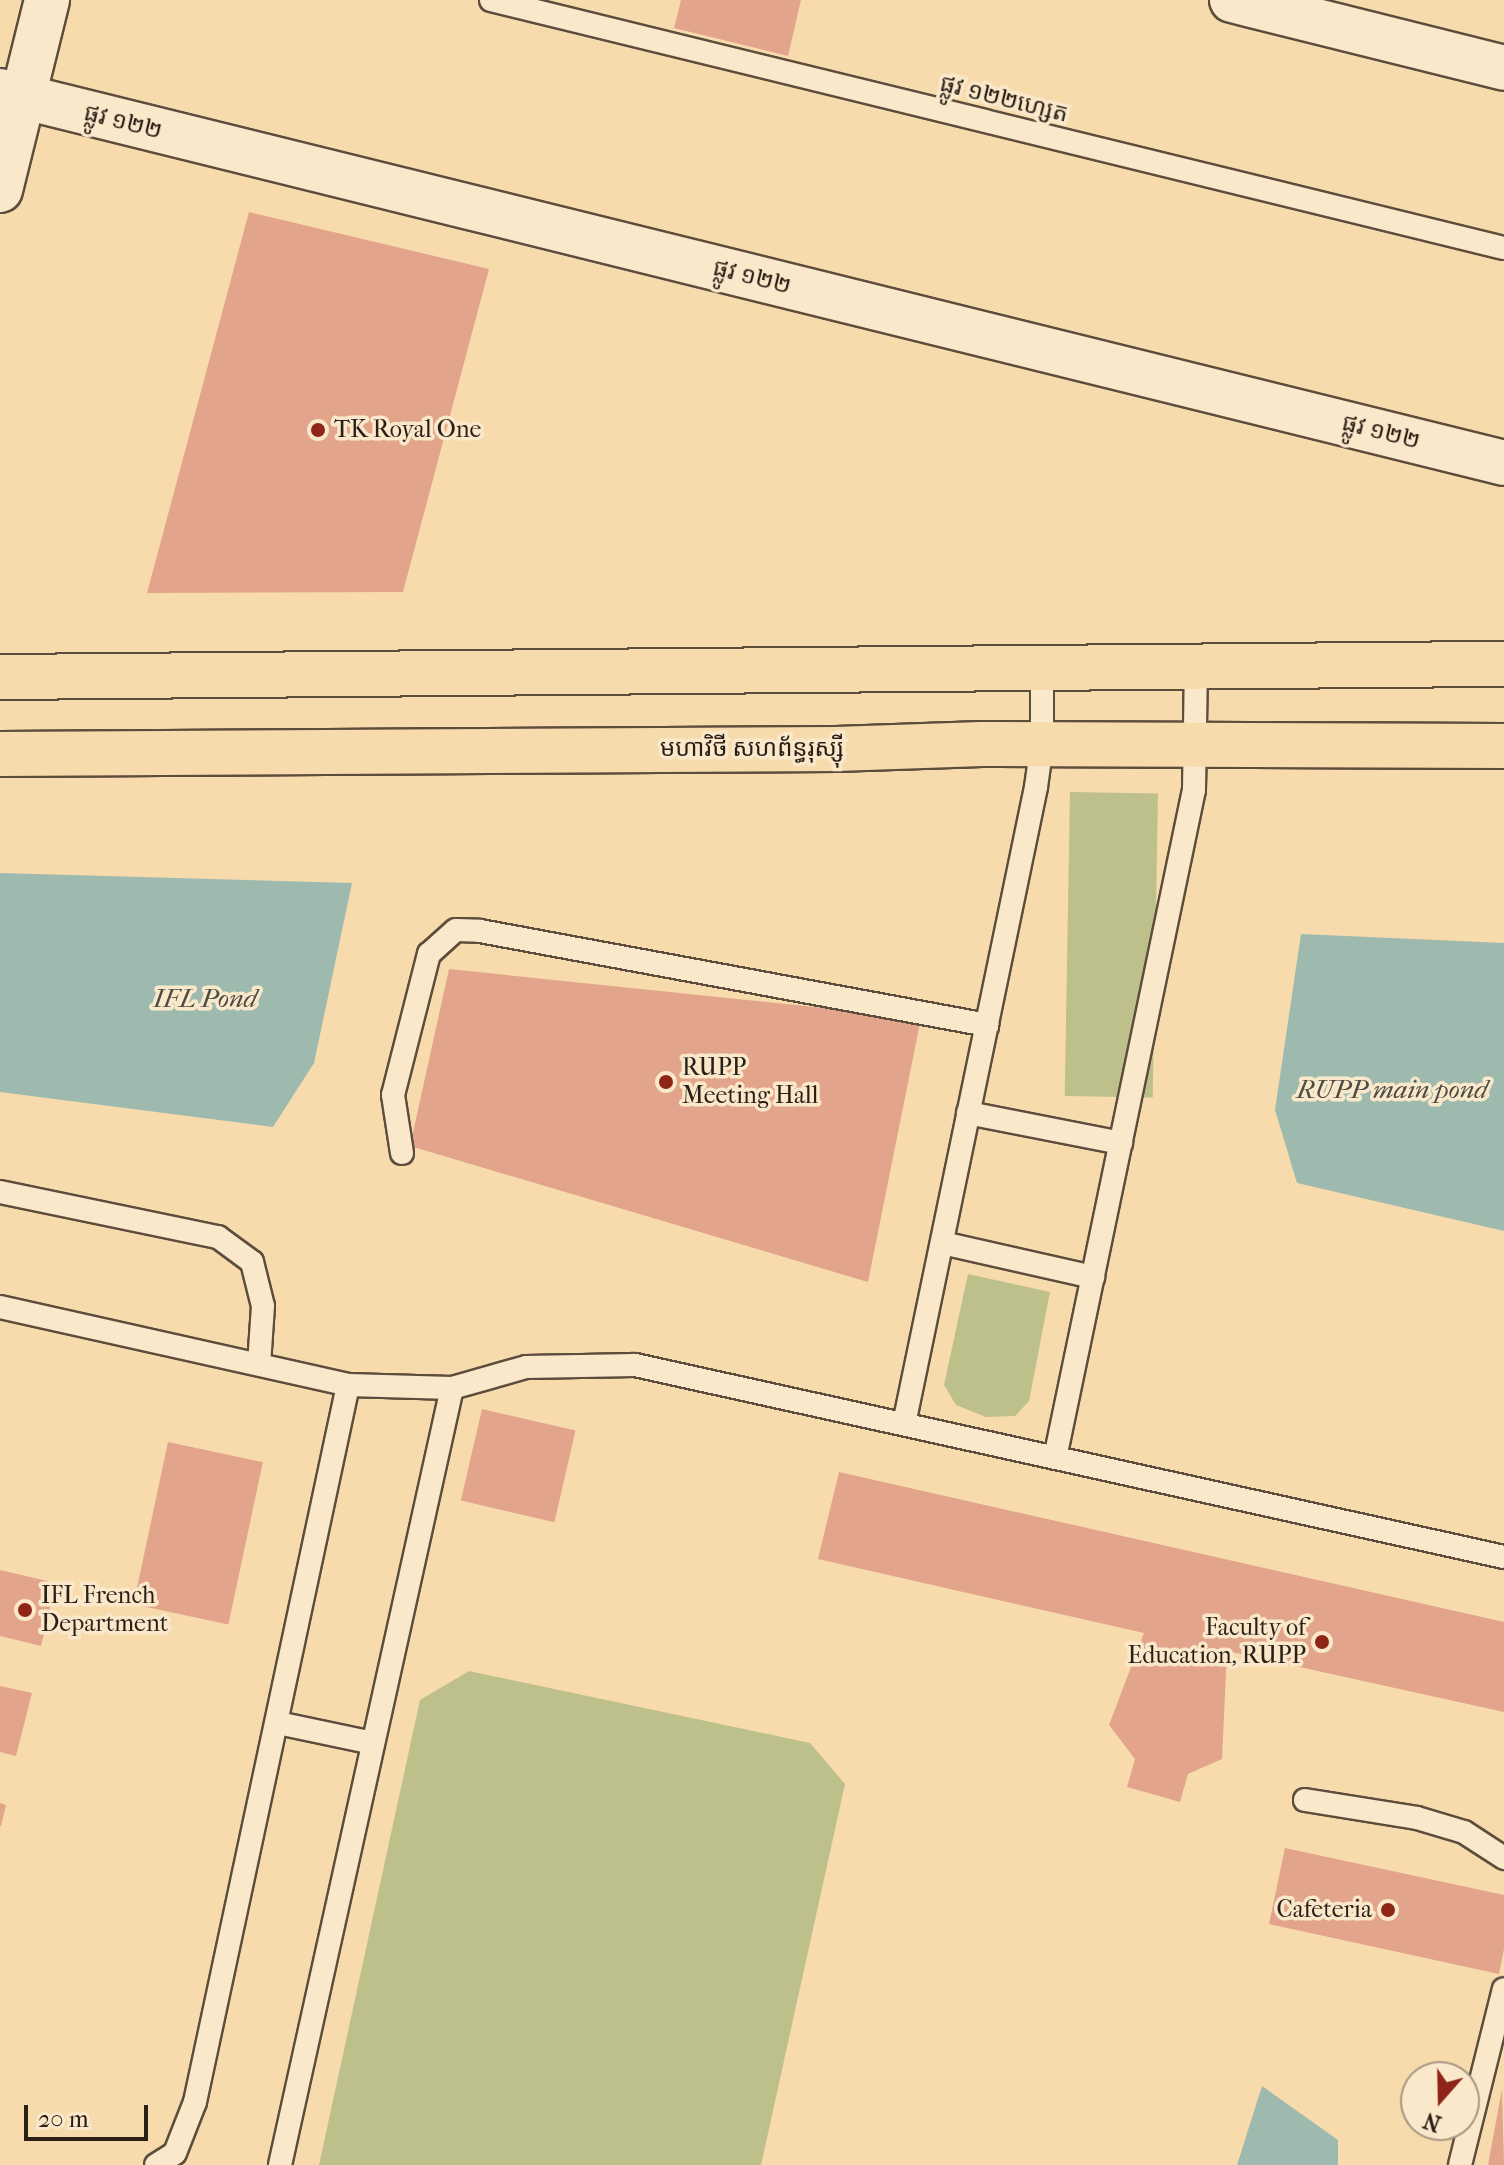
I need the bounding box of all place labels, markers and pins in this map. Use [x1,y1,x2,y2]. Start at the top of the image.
place label: TK Royal One [334,416,481,444]
marker: TK Royal One [309,421,327,439]
place label: RUPP Meeting Hall [682,1054,818,1110]
marker: RUPP Meeting Hall [657,1073,675,1091]
place label: IFL French Department [41,1582,168,1638]
marker: IFL French Department [16,1601,34,1619]
place label: Faculty of Education, RUPP [1128,1614,1306,1670]
marker: Faculty of Education, RUPP [1313,1633,1331,1651]
place label: Cafeteria [1276,1896,1372,1924]
marker: Cafeteria [1379,1901,1397,1919]

